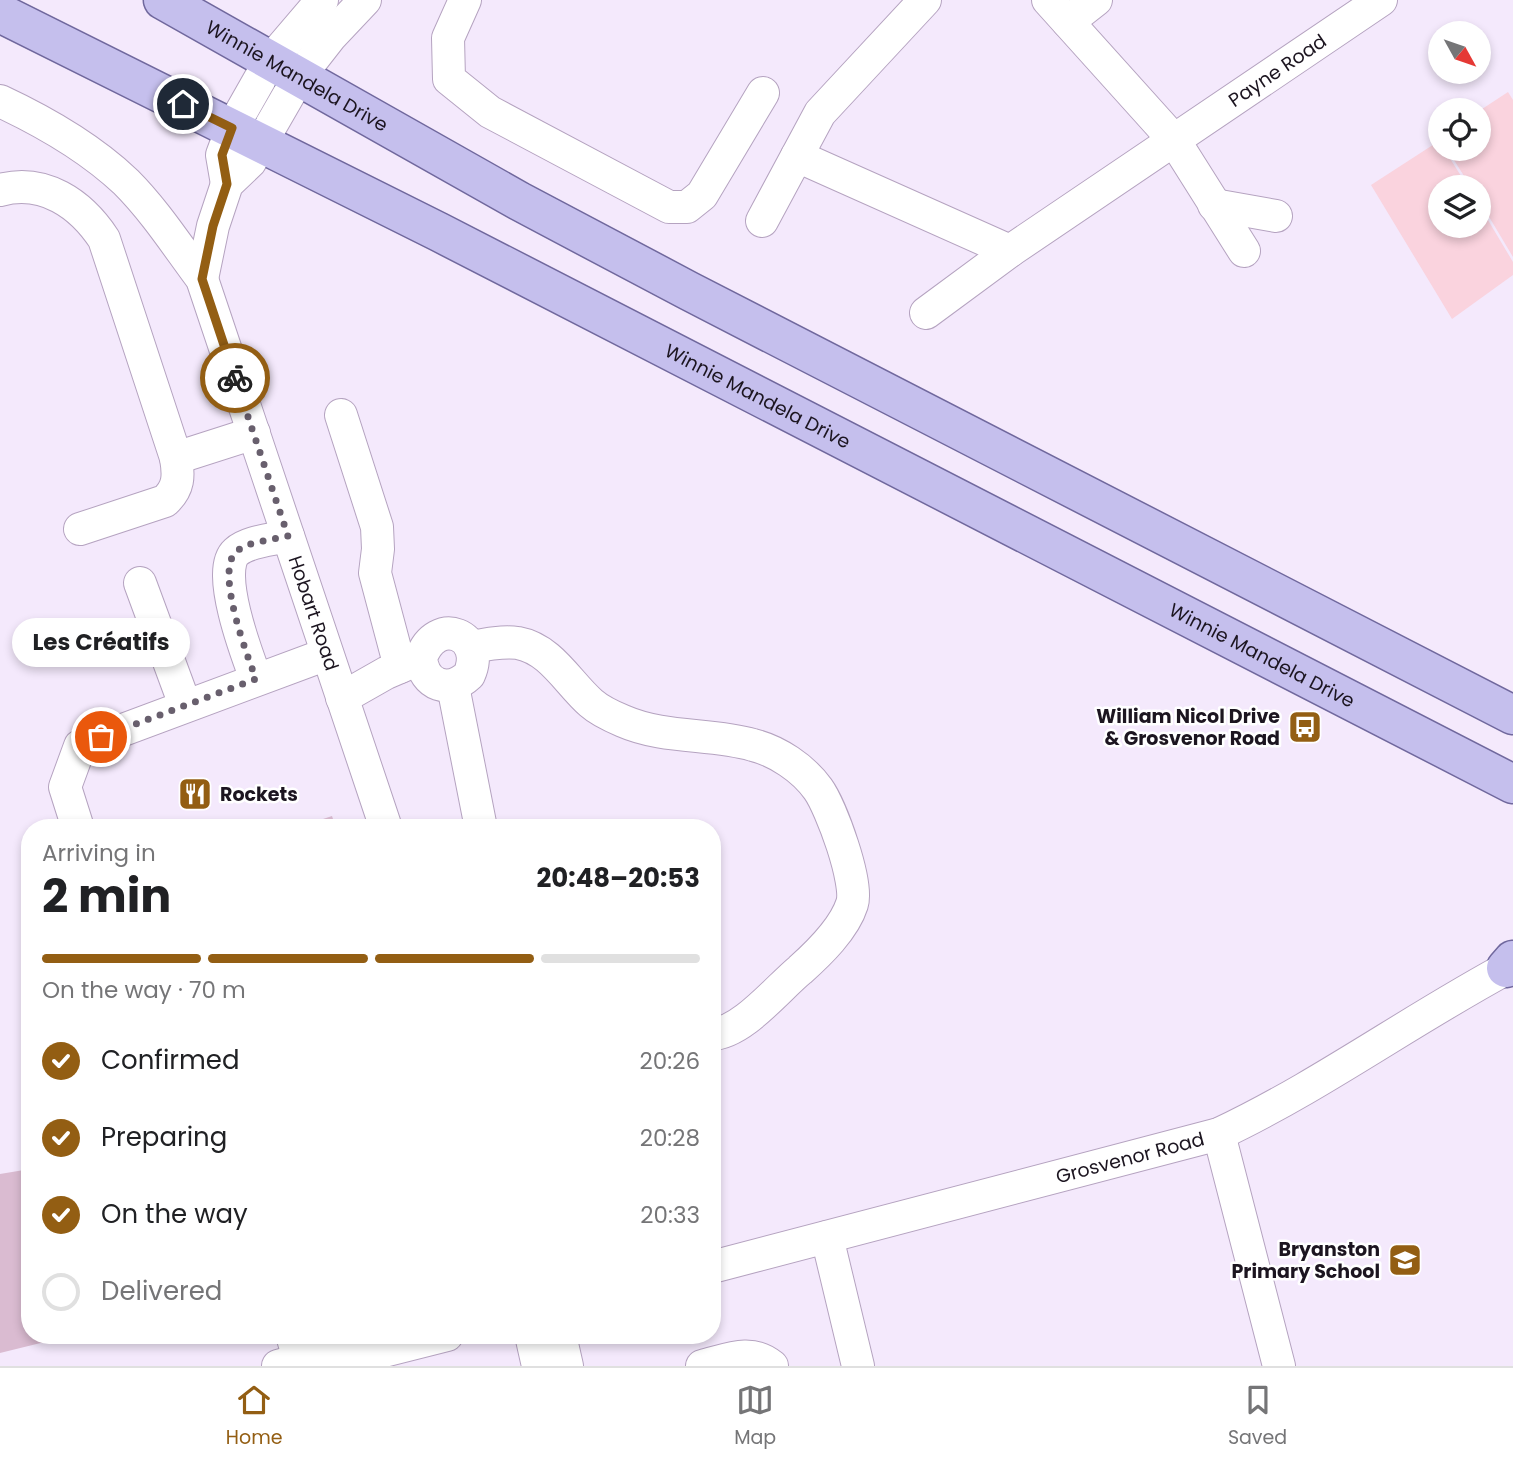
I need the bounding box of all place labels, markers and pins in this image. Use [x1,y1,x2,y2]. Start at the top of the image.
pin [153,74,213,134]
callout: Les Créatifs [12,618,190,667]
place label: William Nicol Drive & Grosvenor Road [1096,703,1280,752]
pin [71,707,131,767]
bus stop icon: William Nicol Drive & Grosvenor Road [1286,708,1324,746]
restaurant icon: Rockets [176,775,214,813]
place label: Rockets [220,781,298,808]
place label: Bryanston Primary School [1231,1236,1380,1285]
school or university icon: Bryanston Primary School [1386,1241,1424,1279]

